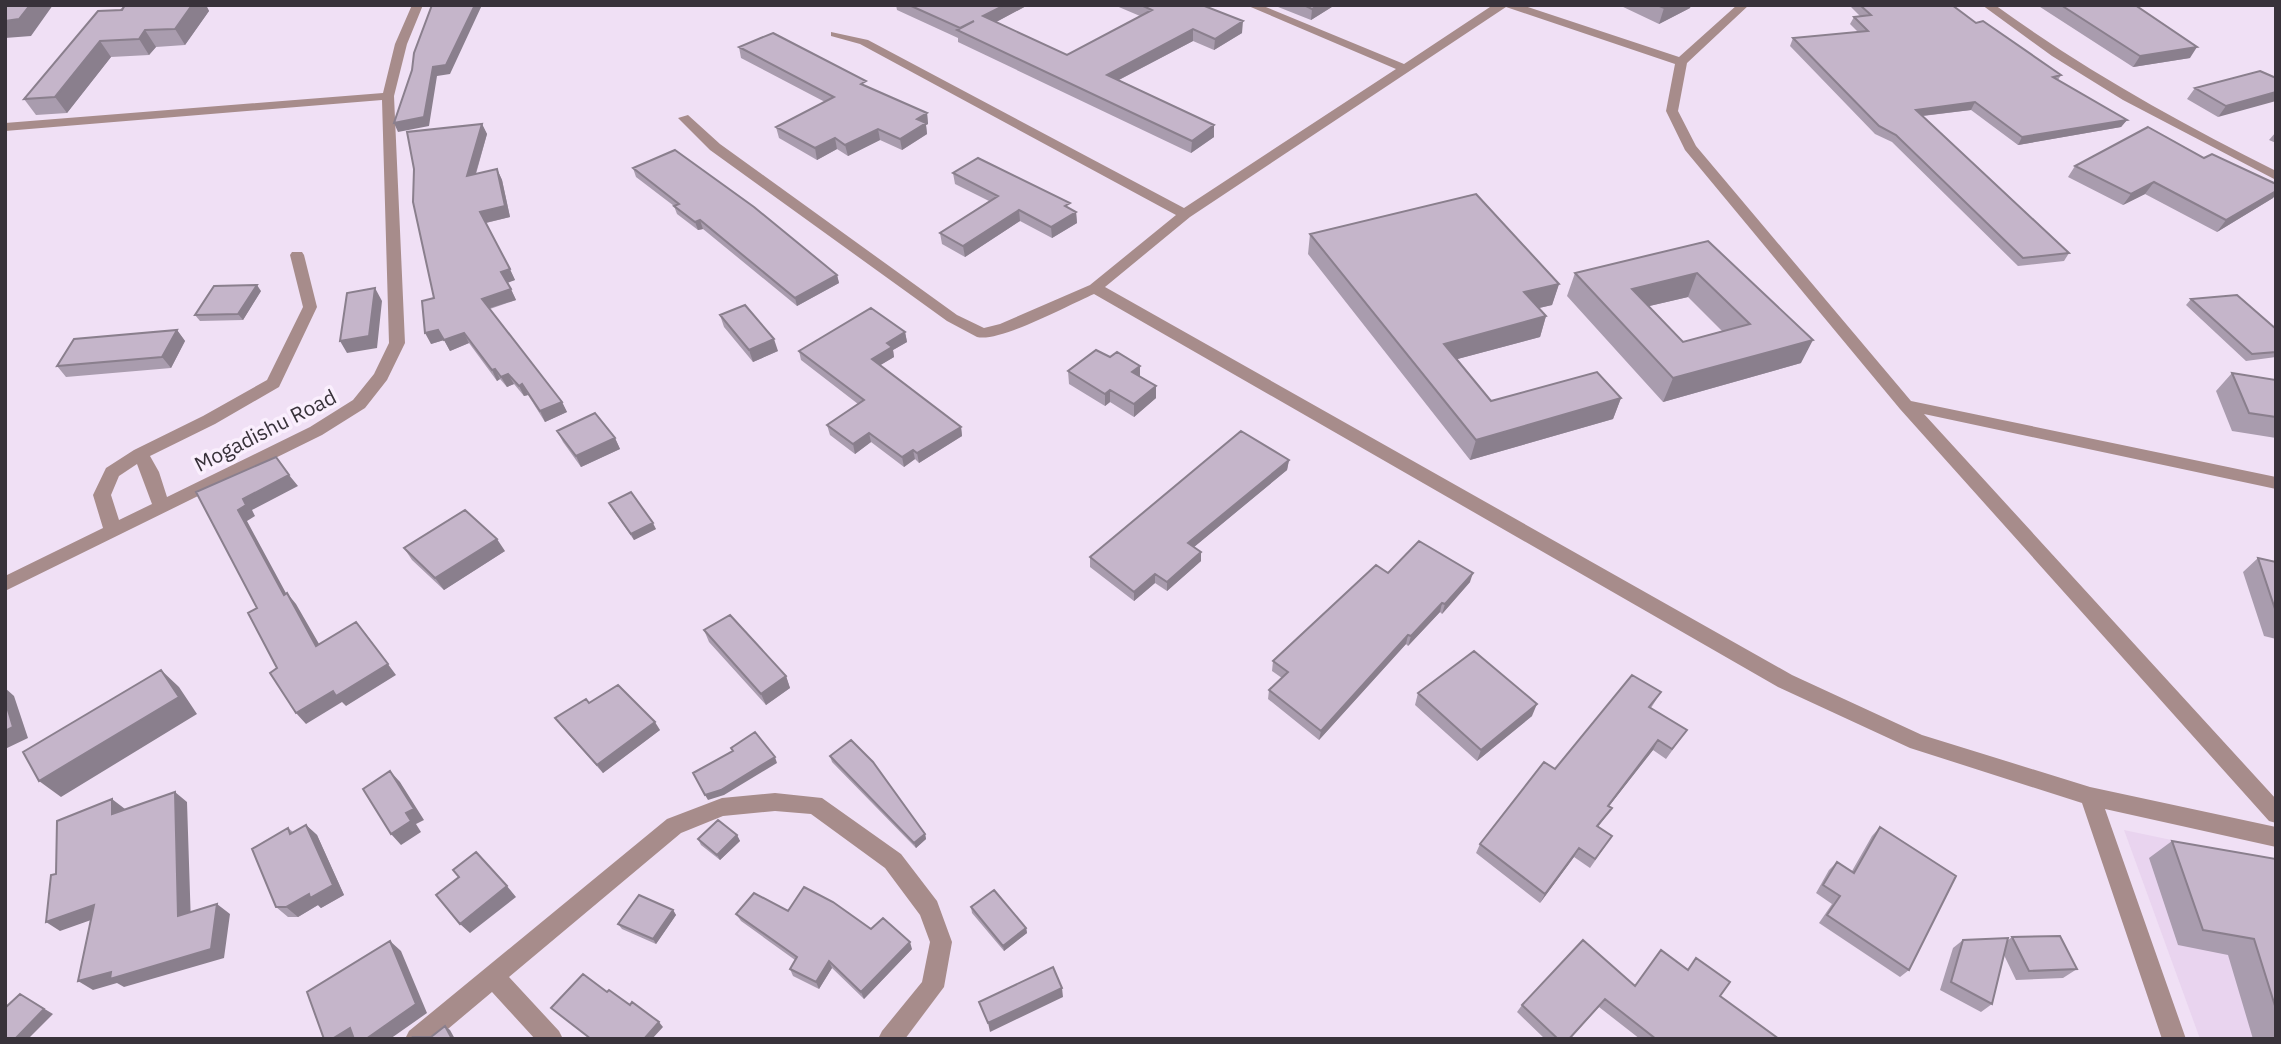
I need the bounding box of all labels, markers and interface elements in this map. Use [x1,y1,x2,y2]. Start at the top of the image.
street label: Mogadishu Road [189,382,341,478]

